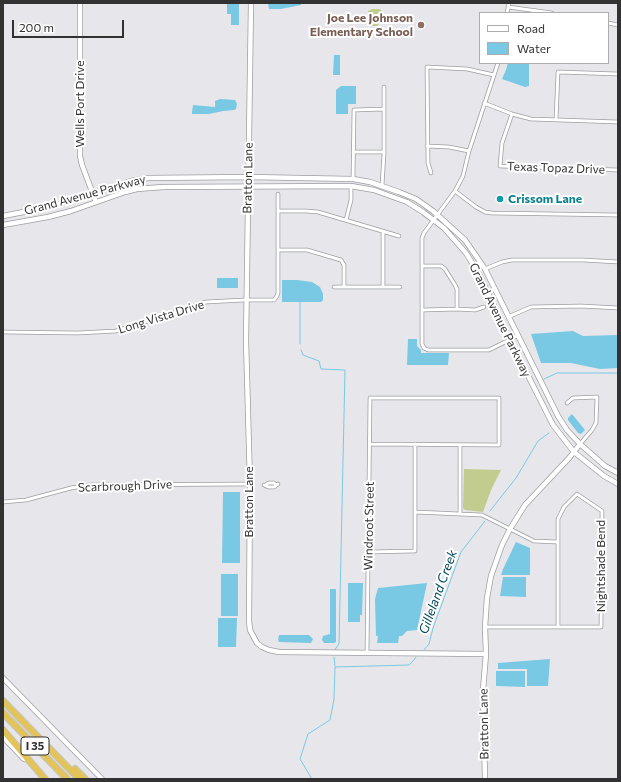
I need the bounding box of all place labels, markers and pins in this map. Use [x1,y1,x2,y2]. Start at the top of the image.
place label: Joe Lee Johnson Elementary School [310,11,413,39]
marker: Joe Lee Johnson Elementary School [416,20,426,30]
place label: Crissom Lane [508,192,582,206]
marker: Crissom Lane [495,194,505,204]

